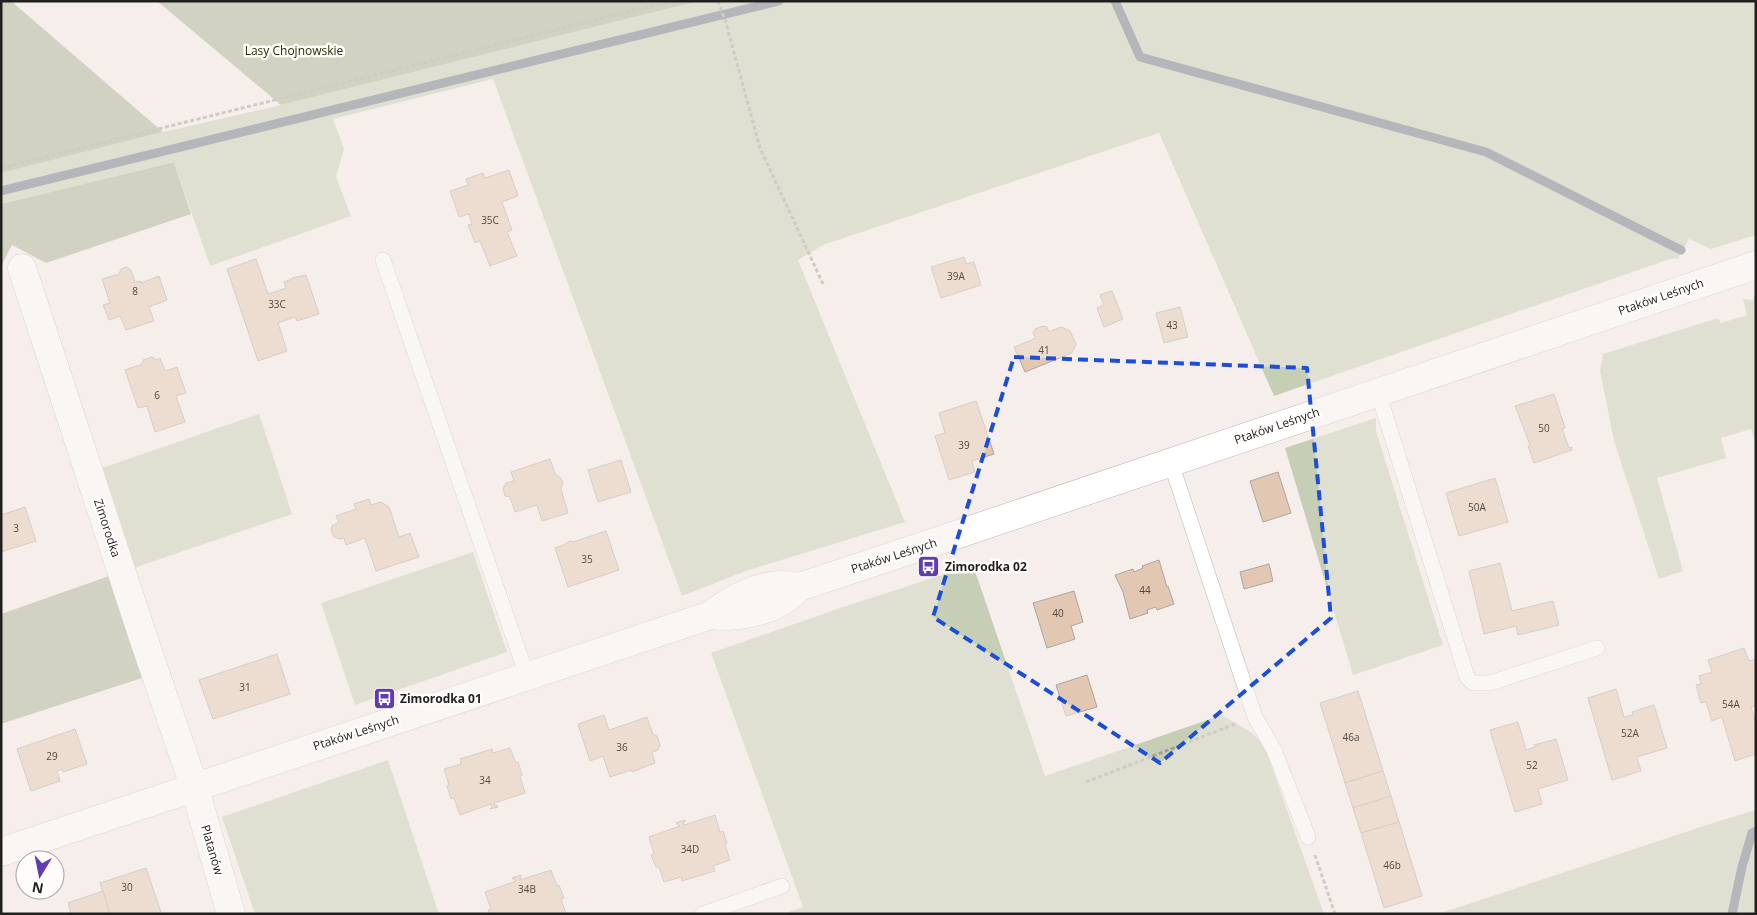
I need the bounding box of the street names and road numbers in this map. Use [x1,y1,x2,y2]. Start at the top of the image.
street label: Ptaków Leśnych [1616,274,1706,319]
street label: Ptaków Leśnych [1232,403,1322,448]
street label: Zimorodka [90,496,125,559]
street label: Ptaków Leśnych [849,534,939,577]
street label: Ptaków Leśnych [311,711,401,754]
street label: Platanów [197,823,228,878]

